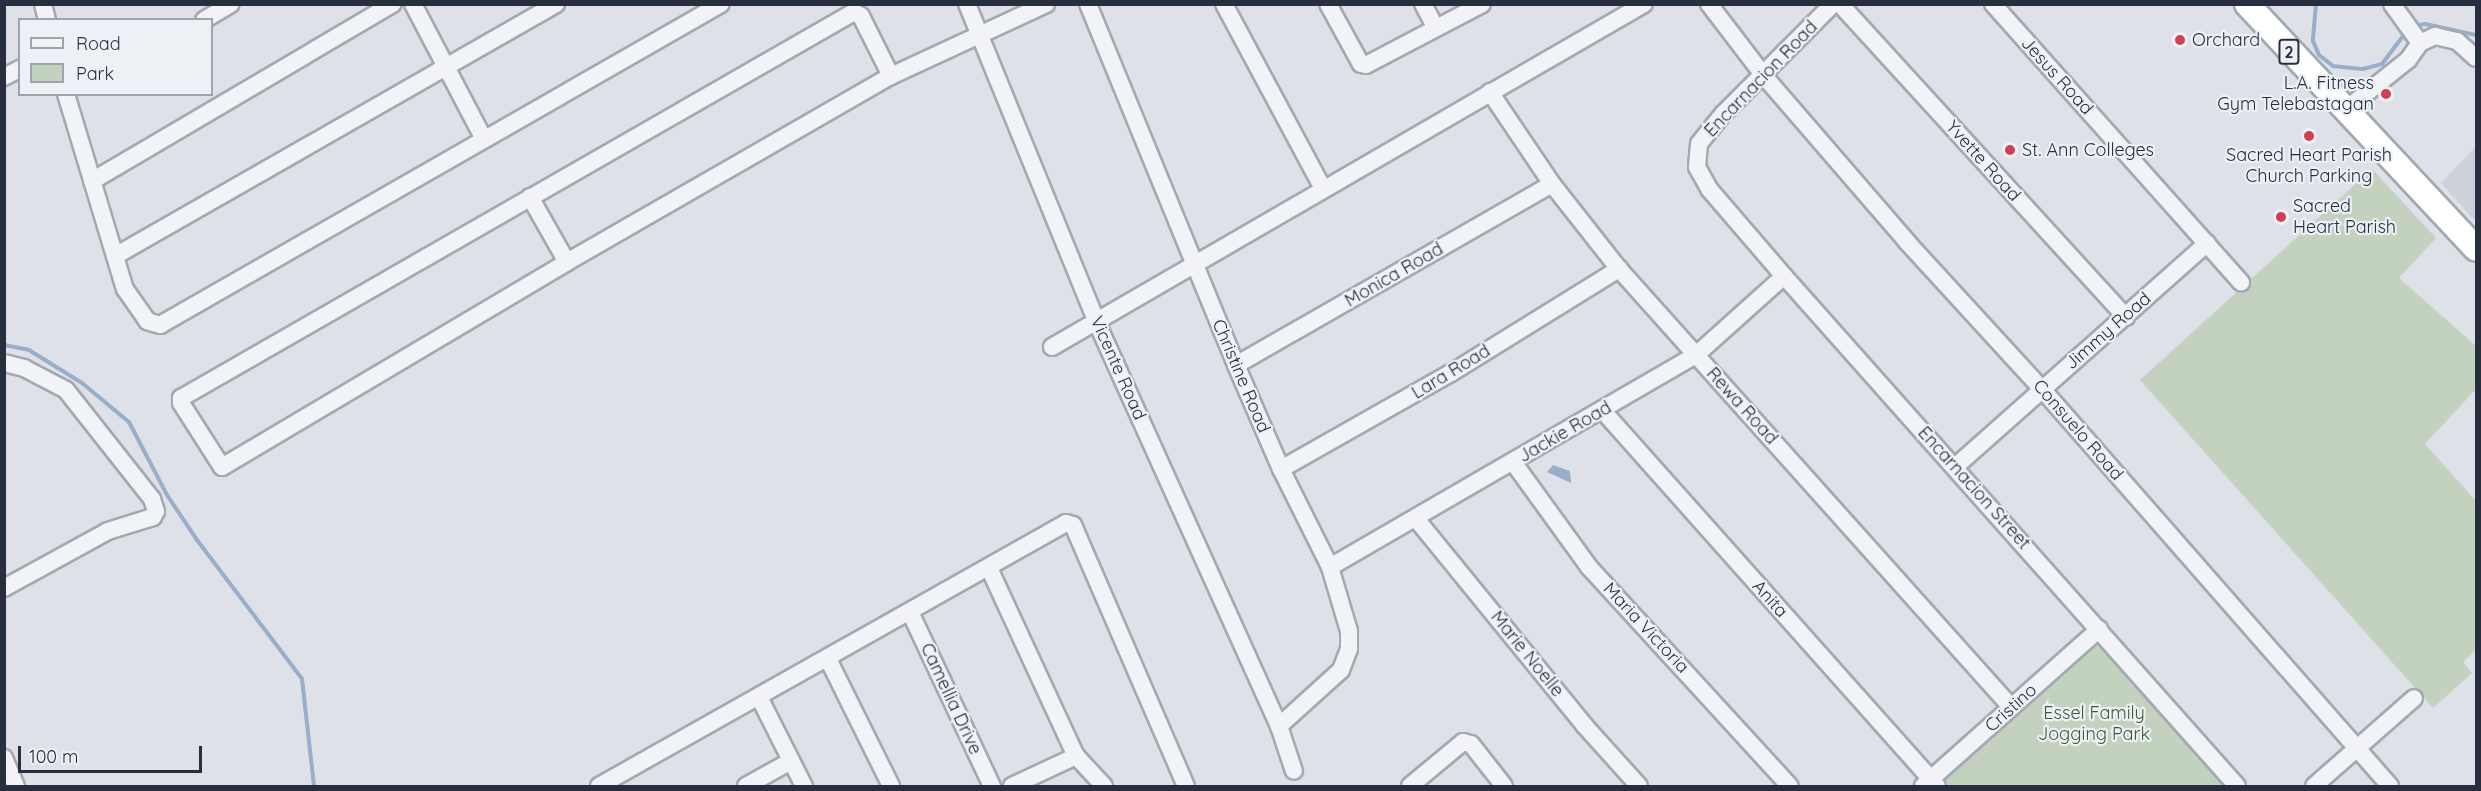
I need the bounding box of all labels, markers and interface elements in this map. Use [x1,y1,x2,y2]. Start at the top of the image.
street label: Encarnacion Road [1700,16,1822,142]
legend [18,18,213,96]
place label: Orchard [2192,29,2260,51]
text: Road [76,32,121,55]
street label: Jesus Road [2016,33,2098,119]
marker: Orchard [2173,33,2187,47]
road number: 2 [2277,39,2301,65]
text: Park [76,62,114,85]
place label: L.A. Fitness Gym Telebastagan [2217,73,2374,116]
marker: L.A. Fitness Gym Telebastagan [2379,87,2393,101]
street label: Yvette Road [1941,116,2025,206]
marker: Sacred Heart Parish Church Parking [2302,129,2316,143]
place label: St. Ann Colleges [2022,139,2154,161]
marker: St. Ann Colleges [2003,143,2017,157]
place label: Sacred Heart Parish Church Parking [2226,145,2392,188]
place label: Sacred Heart Parish [2293,196,2396,238]
marker: Sacred Heart Parish [2274,210,2288,224]
street label: Monica Road [1341,238,1447,312]
street label: Jimmy Road [2061,288,2155,374]
street label: Vicente Road [1085,313,1151,423]
street label: Christine Road [1207,316,1275,436]
street label: Lara Road [1408,340,1494,404]
street label: Rewa Road [1702,363,1782,449]
street label: Consuelo Road [2028,375,2128,485]
street label: Jackie Road [1515,397,1615,467]
street label: Encarnacion Street [1913,422,2035,554]
street label: Anita [1748,576,1792,622]
street label: Maria Victoria [1599,578,1693,678]
street label: Marie Noelle [1486,607,1568,701]
street label: Camellia Drive [916,640,986,758]
street label: Cristino [1981,679,2041,737]
park label: Essel Family Jogging Park [2038,703,2150,746]
scale bar [21,734,206,772]
text: 100 m [29,745,78,768]

